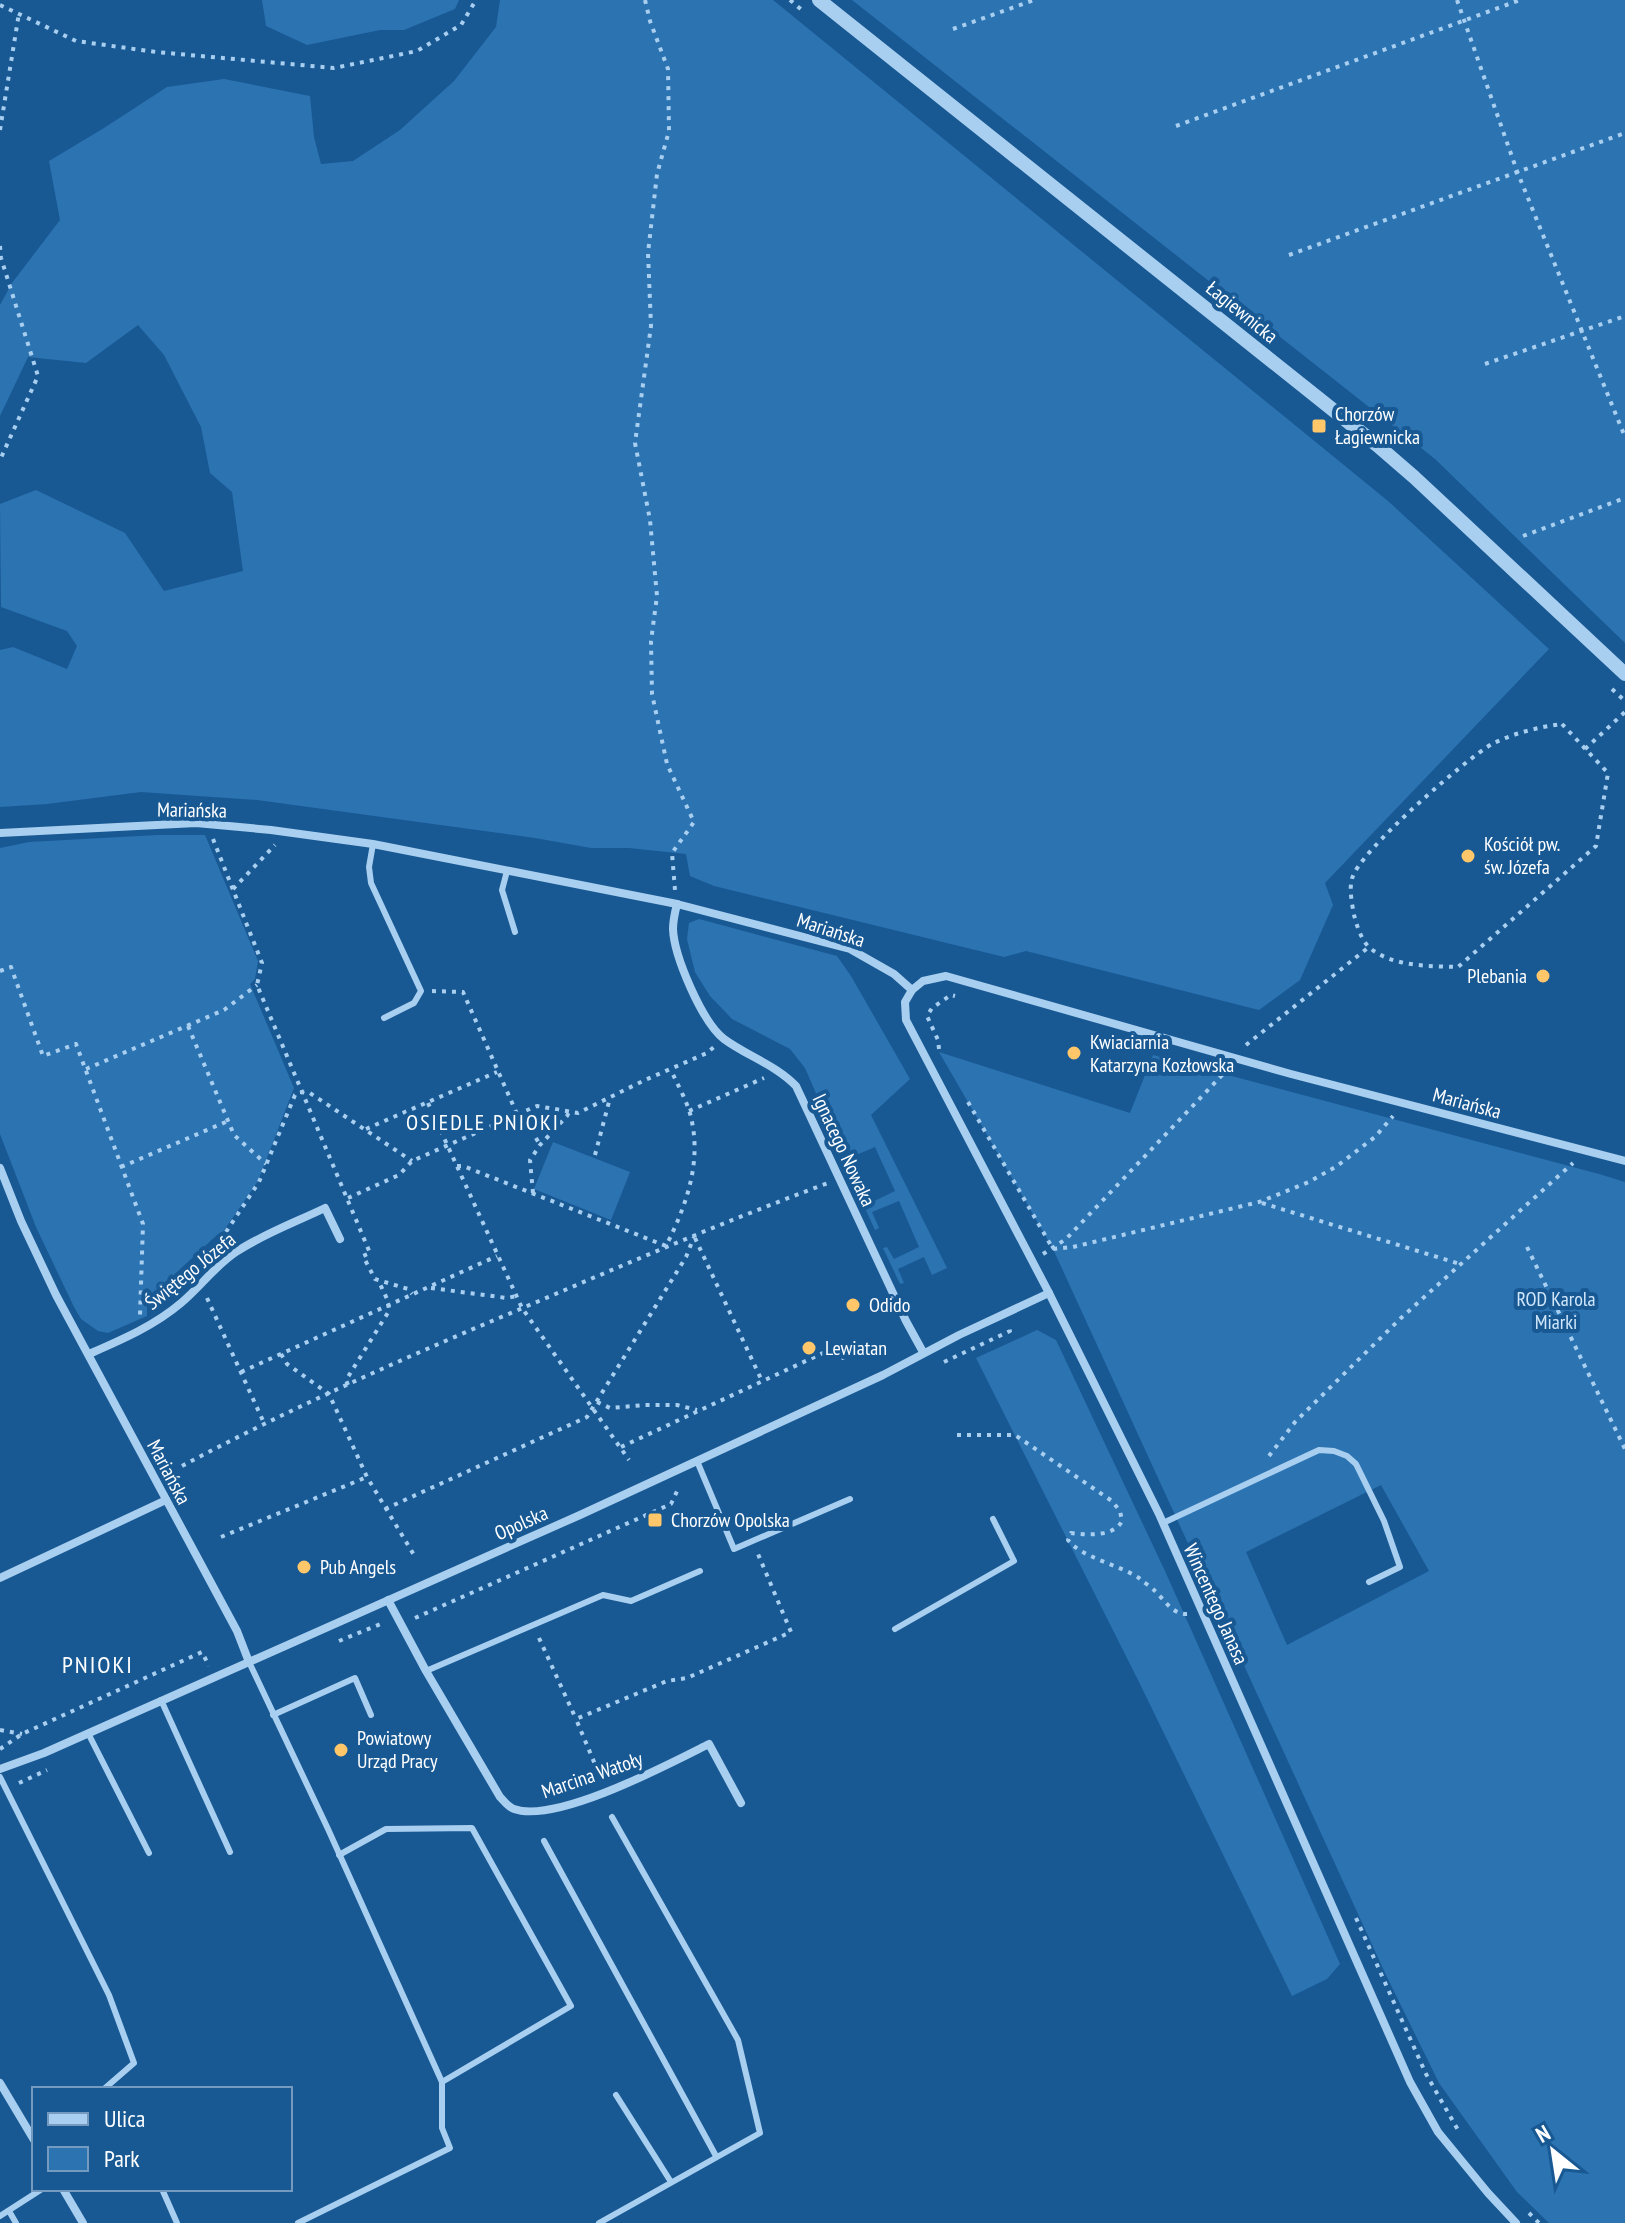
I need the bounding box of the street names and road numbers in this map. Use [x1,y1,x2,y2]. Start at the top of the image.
street label: Łagiewnicka [1201,275,1283,349]
street label: Mariańska [157,796,227,824]
street label: Mariańska [794,907,868,953]
street label: Mariańska [1430,1081,1504,1125]
street label: Ignacego Nowaka [807,1090,881,1210]
street label: Świętego Józefa [139,1226,241,1316]
street label: Mariańska [141,1435,197,1509]
street label: Opolska [490,1500,552,1546]
street label: Wincentego Janasa [1178,1539,1254,1669]
street label: Marcina Watoły [538,1745,646,1804]

